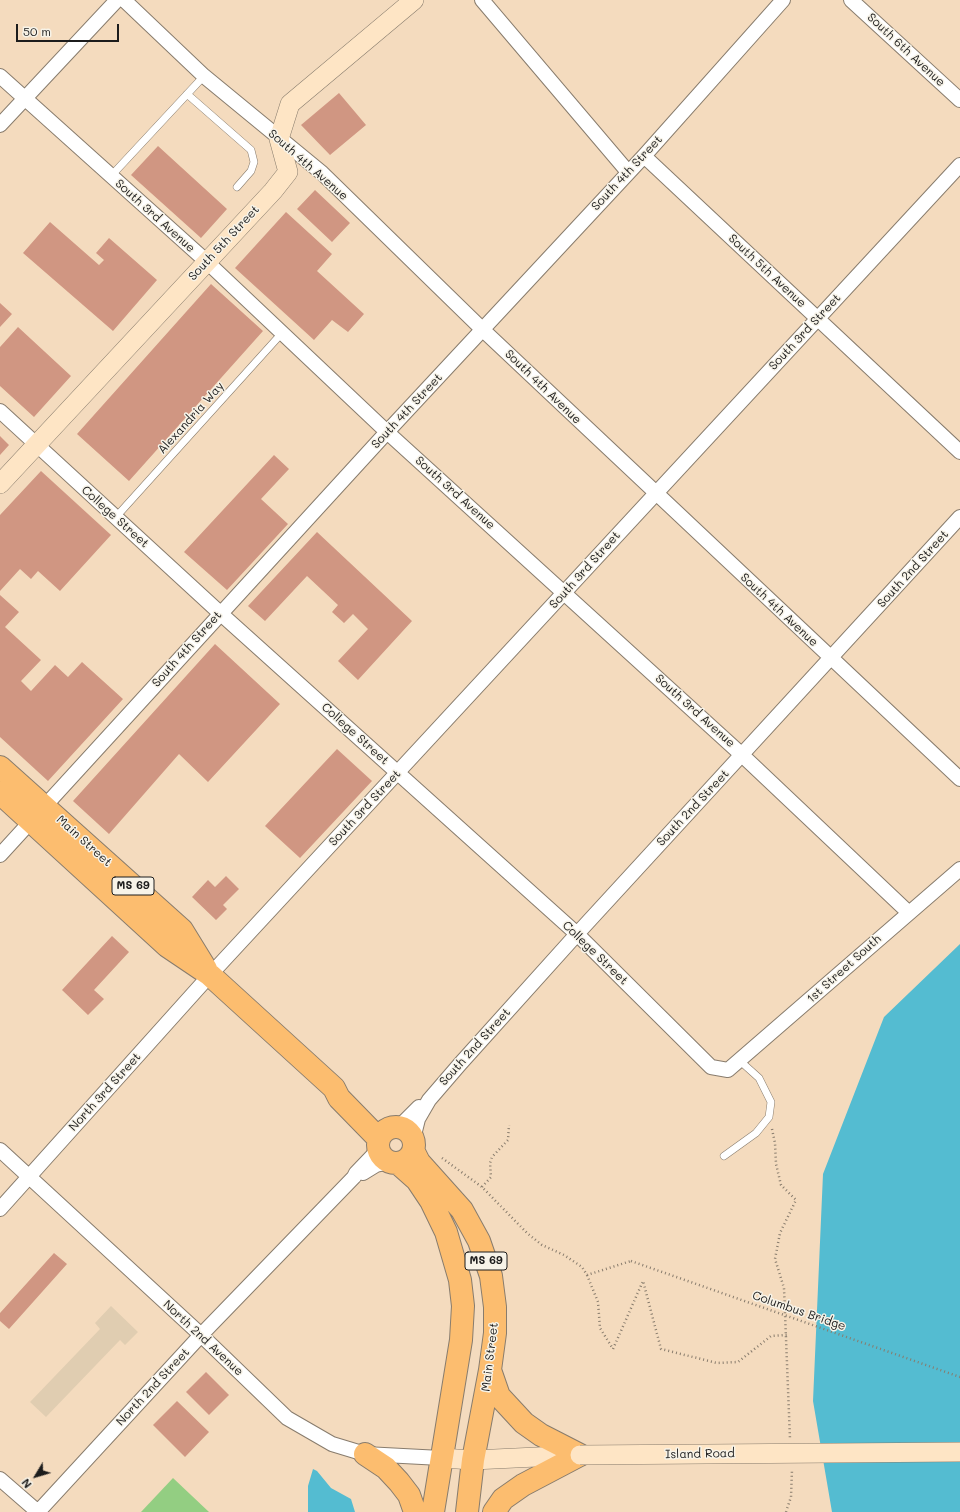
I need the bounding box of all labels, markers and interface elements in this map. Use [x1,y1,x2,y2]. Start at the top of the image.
street label: South 6th Avenue [864,10,948,90]
scale bar [18,16,121,42]
text: 50 m [23,23,51,39]
street label: South 4th Avenue [265,127,351,203]
street label: South 4th Street [589,132,665,214]
street label: South 3rd Avenue [112,176,198,256]
street label: South 5th Street [186,202,262,284]
street label: South 5th Avenue [725,231,809,311]
street label: South 3rd Street [766,291,844,373]
street label: South 4th Avenue [502,347,584,427]
street label: South 4th Street [369,370,445,452]
street label: Alexandria Way [155,379,227,457]
street label: South 3rd Avenue [412,453,498,533]
street label: College Street [78,483,152,551]
street label: South 2nd Street [874,527,952,611]
street label: South 3rd Street [547,528,623,612]
street label: South 4th Avenue [737,570,821,650]
street label: South 4th Street [149,608,225,690]
street label: South 3rd Avenue [652,671,738,751]
street label: College Street [318,700,392,768]
street label: South 3rd Street [326,767,404,849]
street label: South 2nd Street [654,767,732,849]
street label: Main Street [53,812,115,870]
road number: MS 69 [112,877,154,895]
street label: College Street [559,918,631,988]
street label: 1st Street South [804,932,884,1006]
street label: South 2nd Street [436,1005,514,1089]
street label: North 3rd Street [66,1050,144,1134]
road number: MS 69 [465,1252,507,1270]
street label: Columbus Bridge [750,1288,848,1334]
street label: North 2nd Avenue [160,1297,246,1379]
street label: Main Street [479,1322,501,1392]
street label: North 2nd Street [113,1345,193,1429]
street label: Island Road [665,1446,735,1462]
north arrow [16,1456,56,1496]
text: N [18,1476,35,1492]

